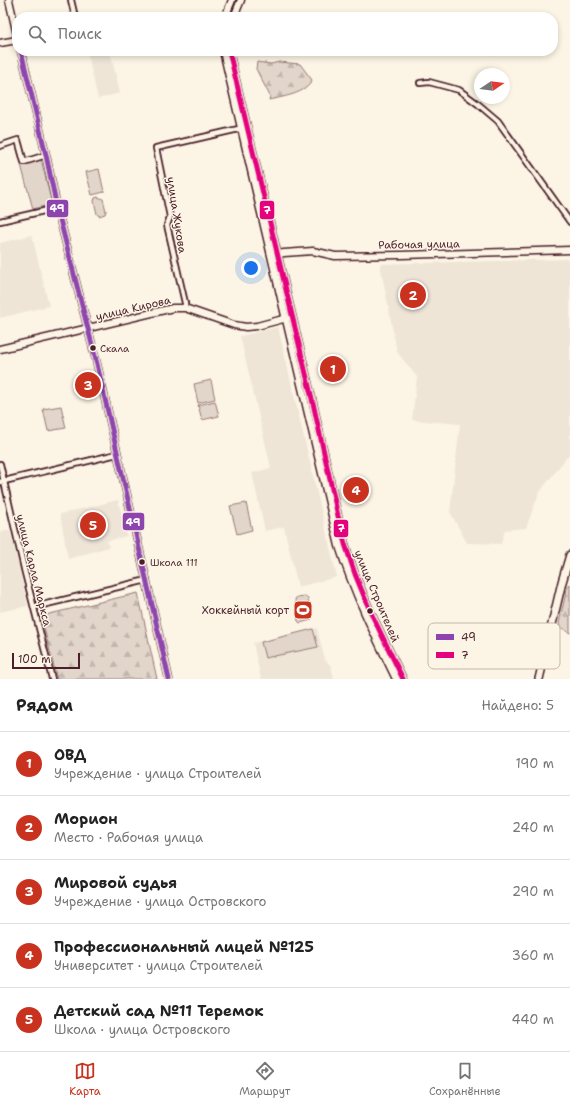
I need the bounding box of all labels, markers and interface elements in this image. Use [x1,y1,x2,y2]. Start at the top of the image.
search box [12,12,558,56]
icon: search [26,23,48,45]
text: Поиск [58,24,102,44]
north arrow [474,68,510,104]
street label: улица Жукова [163,176,190,255]
line badge: 49 [46,199,69,218]
line badge: 7 [259,200,275,220]
text: 49 [49,201,65,216]
text: 7 [263,203,271,218]
street label: Рабочая улица [378,236,460,253]
your location [241,258,261,278]
pin: 2 [400,280,426,310]
street label: улица Кирова [94,293,172,324]
place label: Скала [100,342,130,355]
marker: Скала [88,343,98,353]
pin: 1 [320,354,346,384]
pin: 3 [75,370,101,400]
pin: 4 [343,475,369,505]
pin: 5 [80,510,106,540]
line badge: 49 [122,512,145,531]
street label: улица Карла Маркса [12,513,55,628]
text: 49 [125,515,141,530]
line badge: 7 [333,519,349,538]
text: 7 [337,521,345,536]
street label: улица Строителей [350,548,403,645]
place label: Школа 111 [150,556,198,569]
marker: Школа 111 [137,557,147,567]
sports icon: Хоккейный корт [292,599,314,621]
place label: Хоккейный корт [202,603,289,618]
unlabelled marker [365,606,375,616]
legend [428,623,560,669]
text: 49 [461,630,476,645]
text: 7 [461,648,469,663]
scale bar [12,651,80,670]
text: 100 m [18,652,51,667]
text: Рядом [16,694,73,716]
text: Найдено: 5 [481,697,554,714]
text: ОВД [54,745,86,765]
text: 1 [26,755,32,772]
text: 190 m [515,755,554,772]
text: Учреждение · улица Строителей [54,765,262,782]
text: Морион [54,809,118,829]
text: 2 [24,819,34,836]
text: 240 m [512,819,554,836]
text: Место · Рабочая улица [54,829,203,846]
text: Мировой судья [54,873,177,893]
text: 3 [24,883,34,900]
text: 290 m [512,883,554,900]
text: Учреждение · улица Островского [54,893,266,910]
text: Профессиональный лицей №125 [54,937,314,957]
text: 4 [24,947,34,964]
text: 360 m [512,947,554,964]
text: Университет · улица Строителей [54,957,263,974]
text: Детский сад №11 Теремок [54,1001,264,1021]
text: 5 [25,1011,33,1028]
text: 440 m [512,1011,554,1028]
text: Школа · улица Островского [54,1021,230,1038]
tab: Карта [69,1060,101,1099]
tab: Маршрут [239,1060,290,1099]
tab: Сохранённые [429,1060,501,1099]

